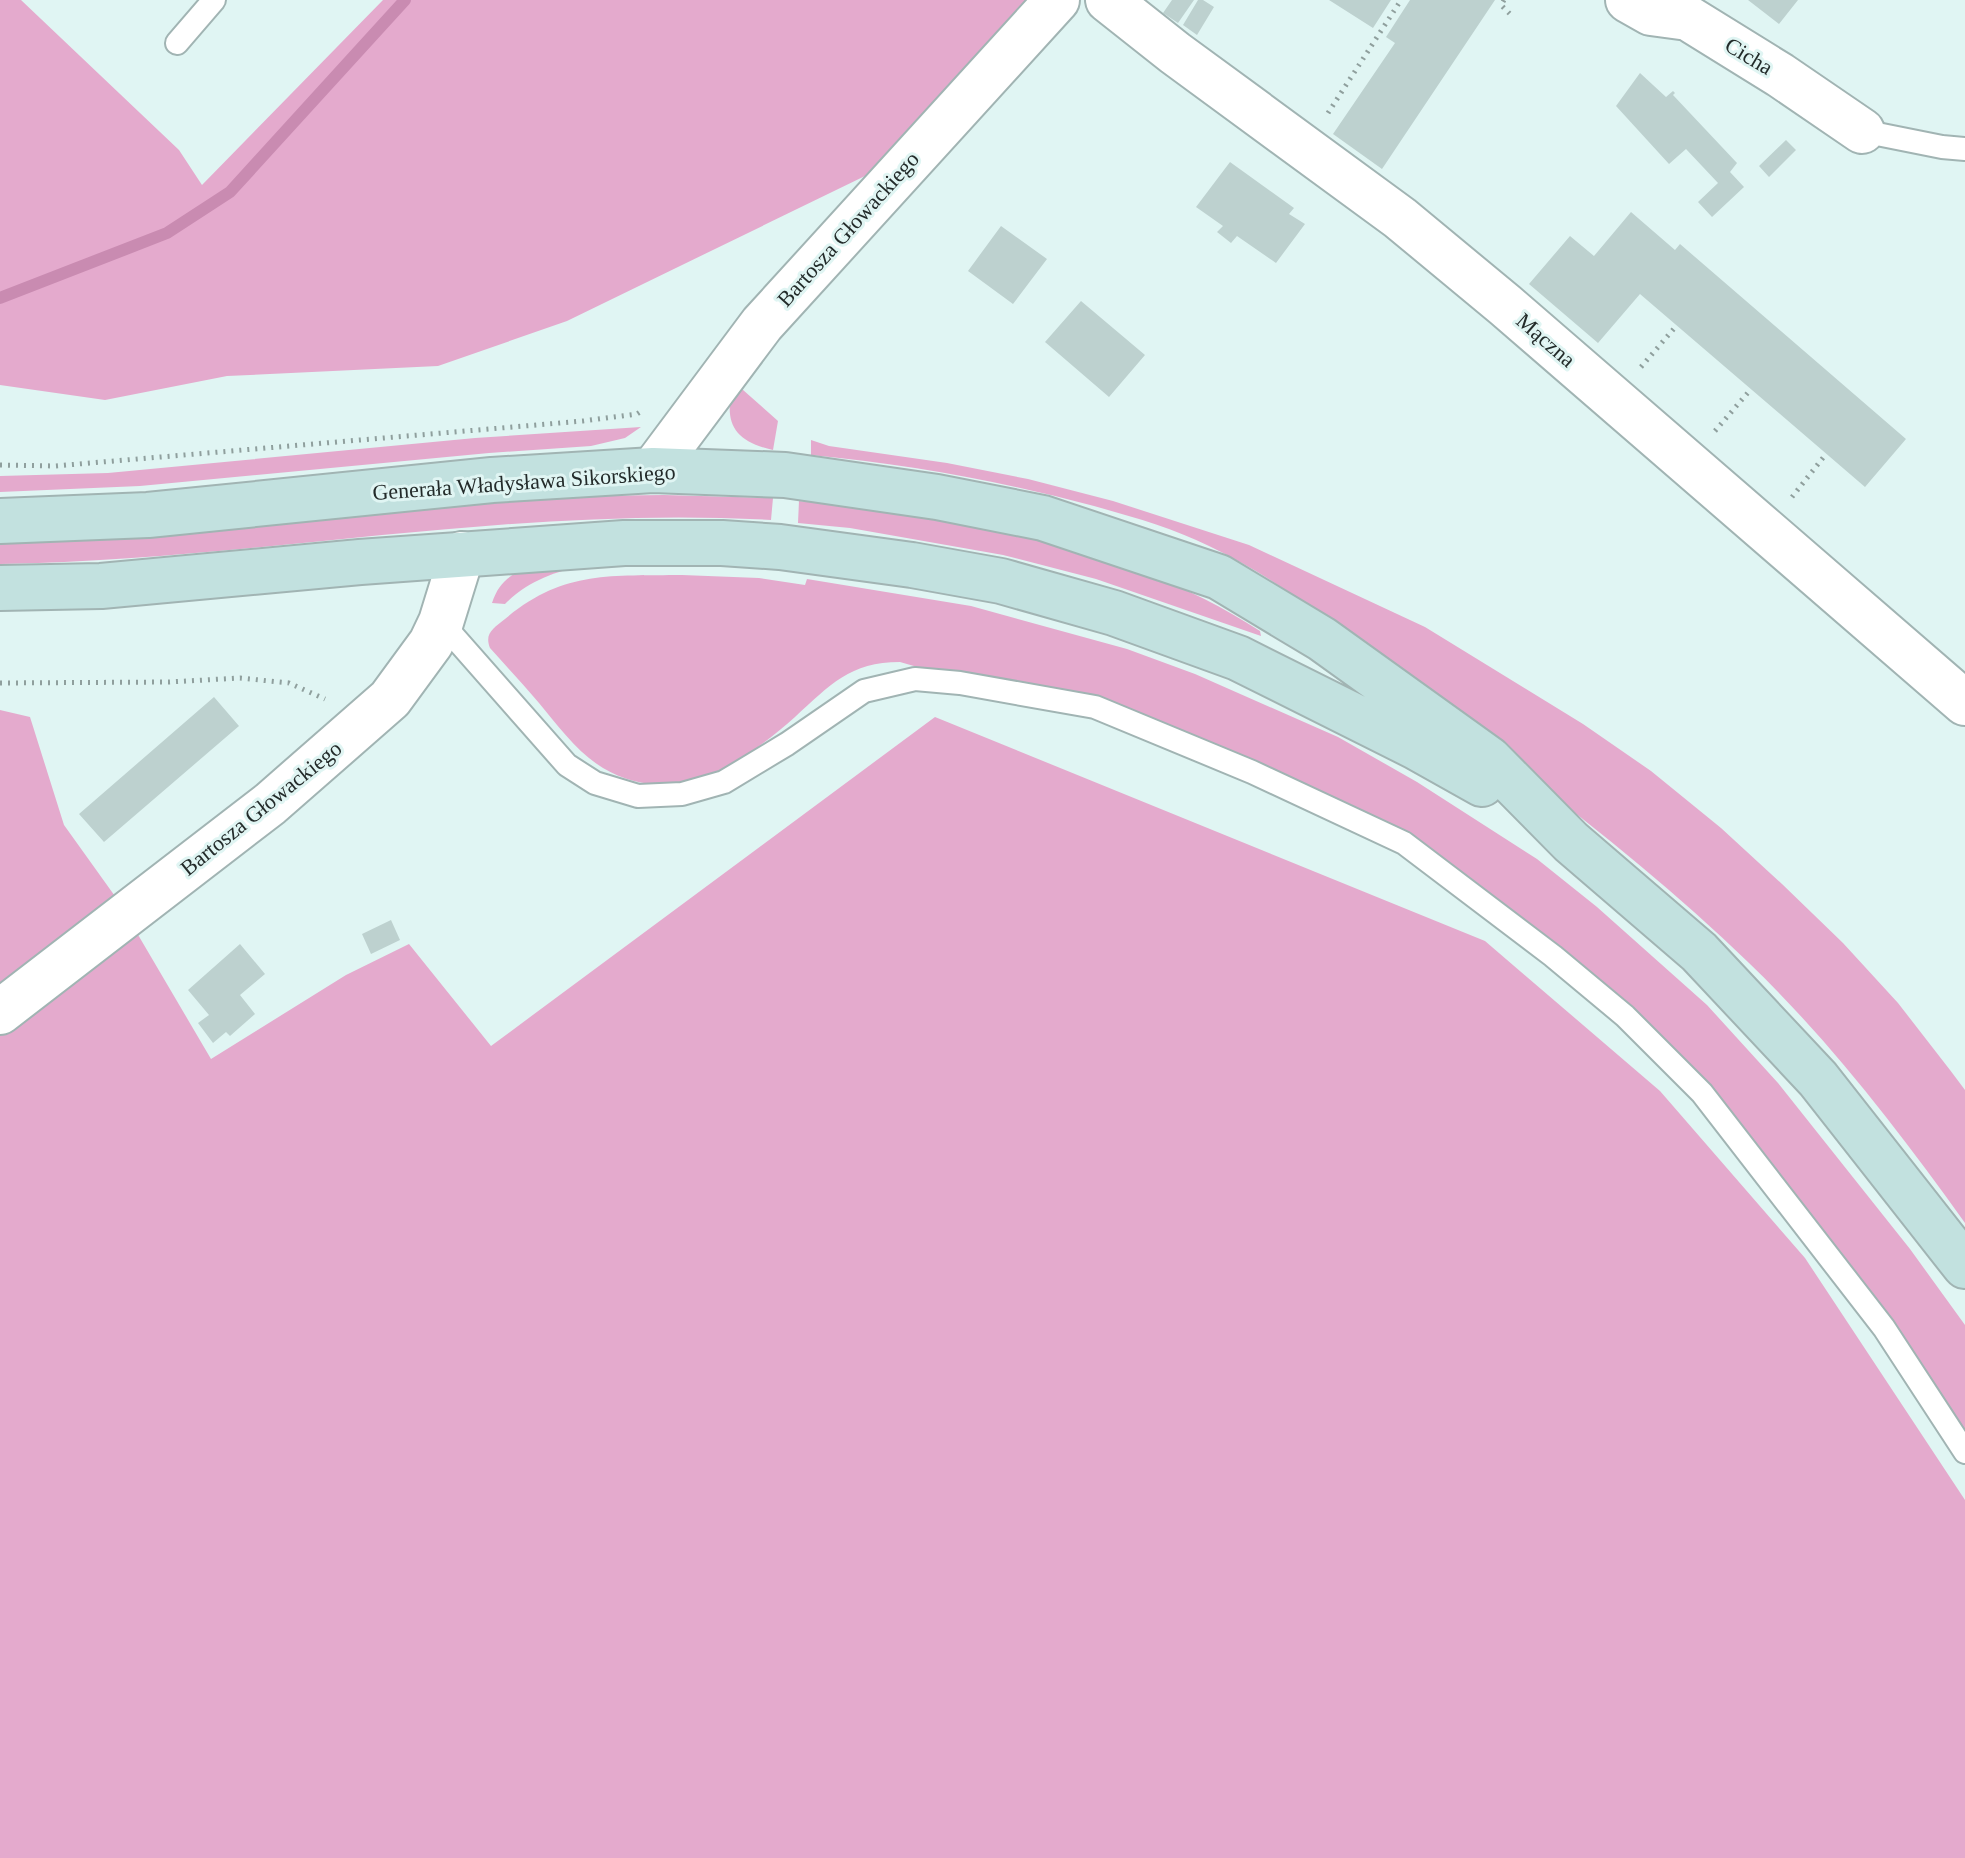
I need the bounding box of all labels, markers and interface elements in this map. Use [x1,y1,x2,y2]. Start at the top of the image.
street label: Cicha [1721,32,1778,80]
street label: Bartosza Głowackiego [772,146,924,312]
street label: Mączna [1512,308,1581,372]
street label: Generała Władysława Sikorskiego [372,459,676,505]
street label: Bartosza Głowackiego [176,735,346,881]

